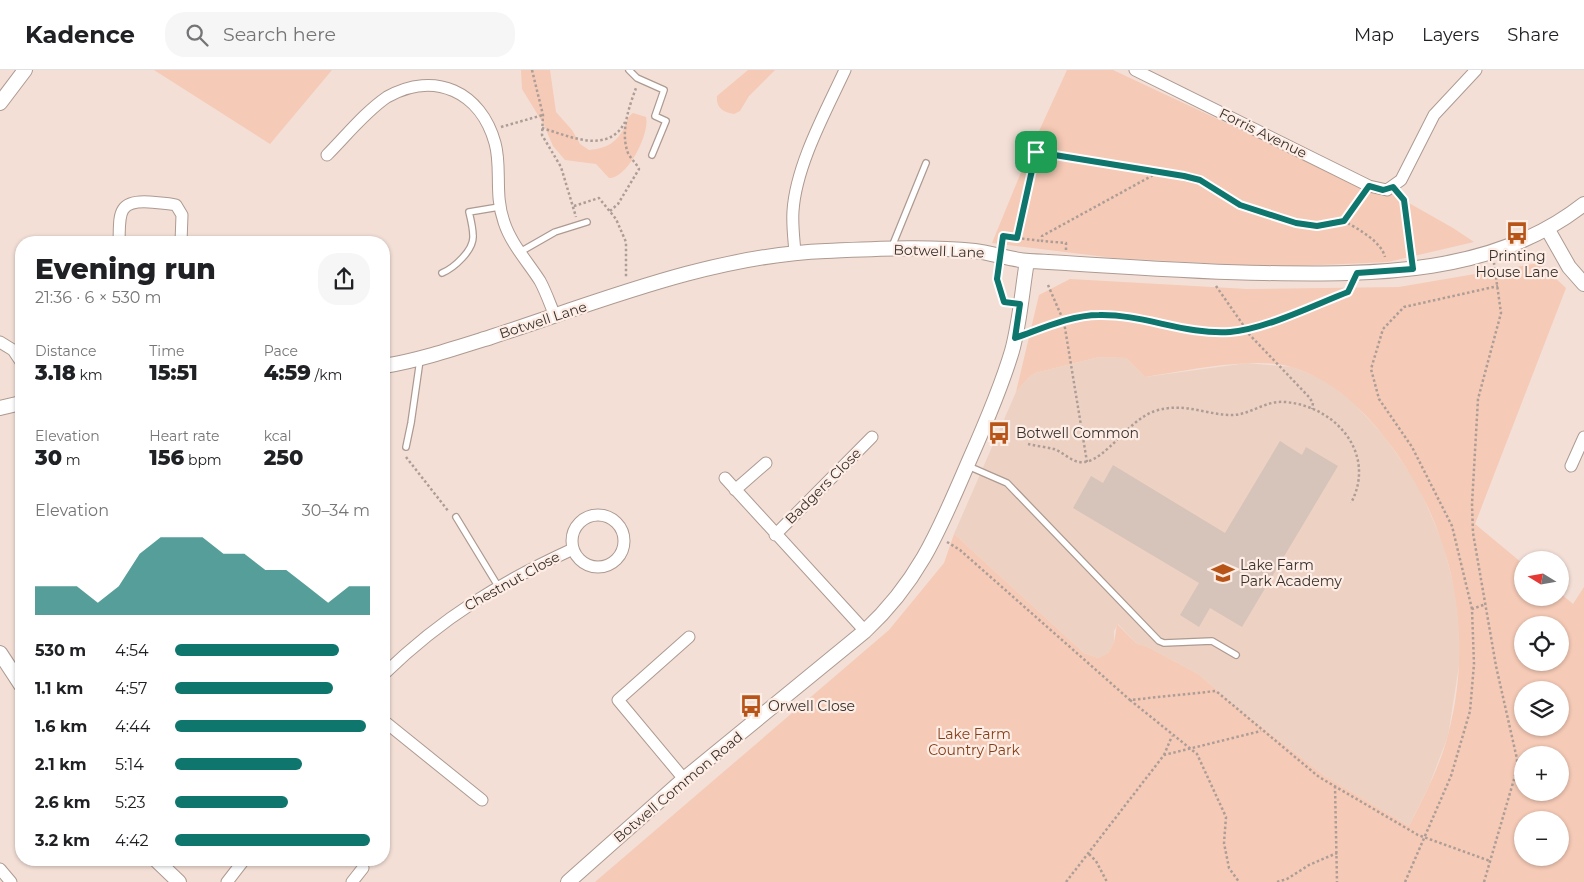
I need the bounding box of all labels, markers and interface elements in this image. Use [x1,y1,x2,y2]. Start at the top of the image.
search box [165,12,515,57]
text: Kadence [25,20,135,49]
icon: search [183,21,211,49]
text: Search here [223,23,336,46]
text: Map [1354,24,1394,46]
text: Layers [1422,24,1479,46]
text: Share [1507,24,1559,46]
street label: Forris Avenue [1216,104,1310,162]
pin [1015,131,1057,173]
icon: arrive [1022,138,1050,166]
bus stop icon: Printing House Lane [1504,220,1530,246]
street label: Botwell Lane [893,240,985,262]
place label: Printing House Lane [1476,247,1558,281]
text: Evening run [35,252,216,286]
button: share [318,253,370,305]
text: 21:36 · 6 × 530 m [35,288,162,307]
street label: Botwell Lane [497,297,589,343]
text: Distance [35,342,97,360]
text: Time [149,342,184,360]
text: Pace [264,342,298,360]
text: 3.18 [35,360,76,385]
text: 15:51 [149,360,198,385]
text: 4:59 [264,360,311,385]
text: km [76,366,103,384]
text: /km [311,366,342,384]
bus stop icon: Botwell Common [986,420,1012,446]
place label: Botwell Common [1016,424,1139,442]
text: Elevation [35,427,100,445]
text: Heart rate [149,427,220,445]
text: kcal [264,427,292,445]
street label: Badgers Close [781,444,865,528]
text: 30 [35,445,62,470]
text: 156 [149,445,184,470]
text: 250 [264,445,303,470]
text: m [62,451,81,469]
text: bpm [184,451,222,469]
text: Elevation [35,501,109,520]
text: 30–34 m [302,501,370,520]
street label: Chestnut Close [461,547,563,615]
north arrow [1514,551,1569,606]
map controls [1514,551,1569,866]
place label: Lake Farm Park Academy [1240,556,1342,590]
school or university icon: Lake Farm Park Academy [1210,560,1236,586]
button: locate [1514,616,1569,671]
text: 530 m [35,641,86,660]
text: 4:54 [115,641,149,660]
text: 1.1 km [35,679,83,698]
text: 4:57 [115,679,147,698]
button: layers [1514,681,1569,736]
bus stop icon: Orwell Close [738,693,764,719]
place label: Orwell Close [768,697,855,715]
text: 1.6 km [35,717,87,736]
text: 4:44 [115,717,150,736]
park label: Lake Farm Country Park [928,725,1020,759]
street label: Botwell Common Road [610,728,746,846]
button: + [1514,746,1569,801]
text: 2.1 km [35,755,87,774]
text: 5:14 [115,755,144,774]
text: 2.6 km [35,793,91,812]
text: 5:23 [115,793,146,812]
button: − [1514,811,1569,866]
text: 3.2 km [35,831,90,850]
text: 4:42 [115,831,149,850]

